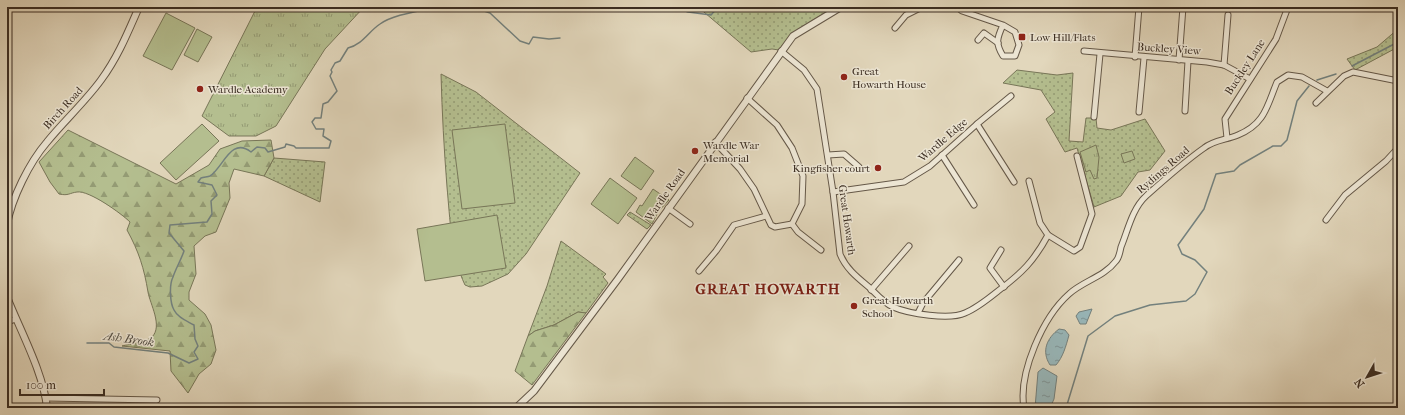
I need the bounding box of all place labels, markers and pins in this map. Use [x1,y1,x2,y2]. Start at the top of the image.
place label: Low Hill/Flats [1030,31,1095,44]
marker: Low Hill/Flats [1017,32,1027,42]
place label: Great Howarth House [852,65,927,91]
marker: Great Howarth House [839,72,849,82]
place label: Wardle Academy [207,83,289,96]
marker: Wardle Academy [195,84,205,94]
place label: Wardle War Memorial [702,139,760,165]
marker: Wardle War Memorial [690,146,700,156]
place label: Kingfisher court [793,162,870,175]
marker: Kingfisher court [873,163,883,173]
place label: Great Howarth School [862,294,934,320]
marker: Great Howarth School [849,301,859,311]

